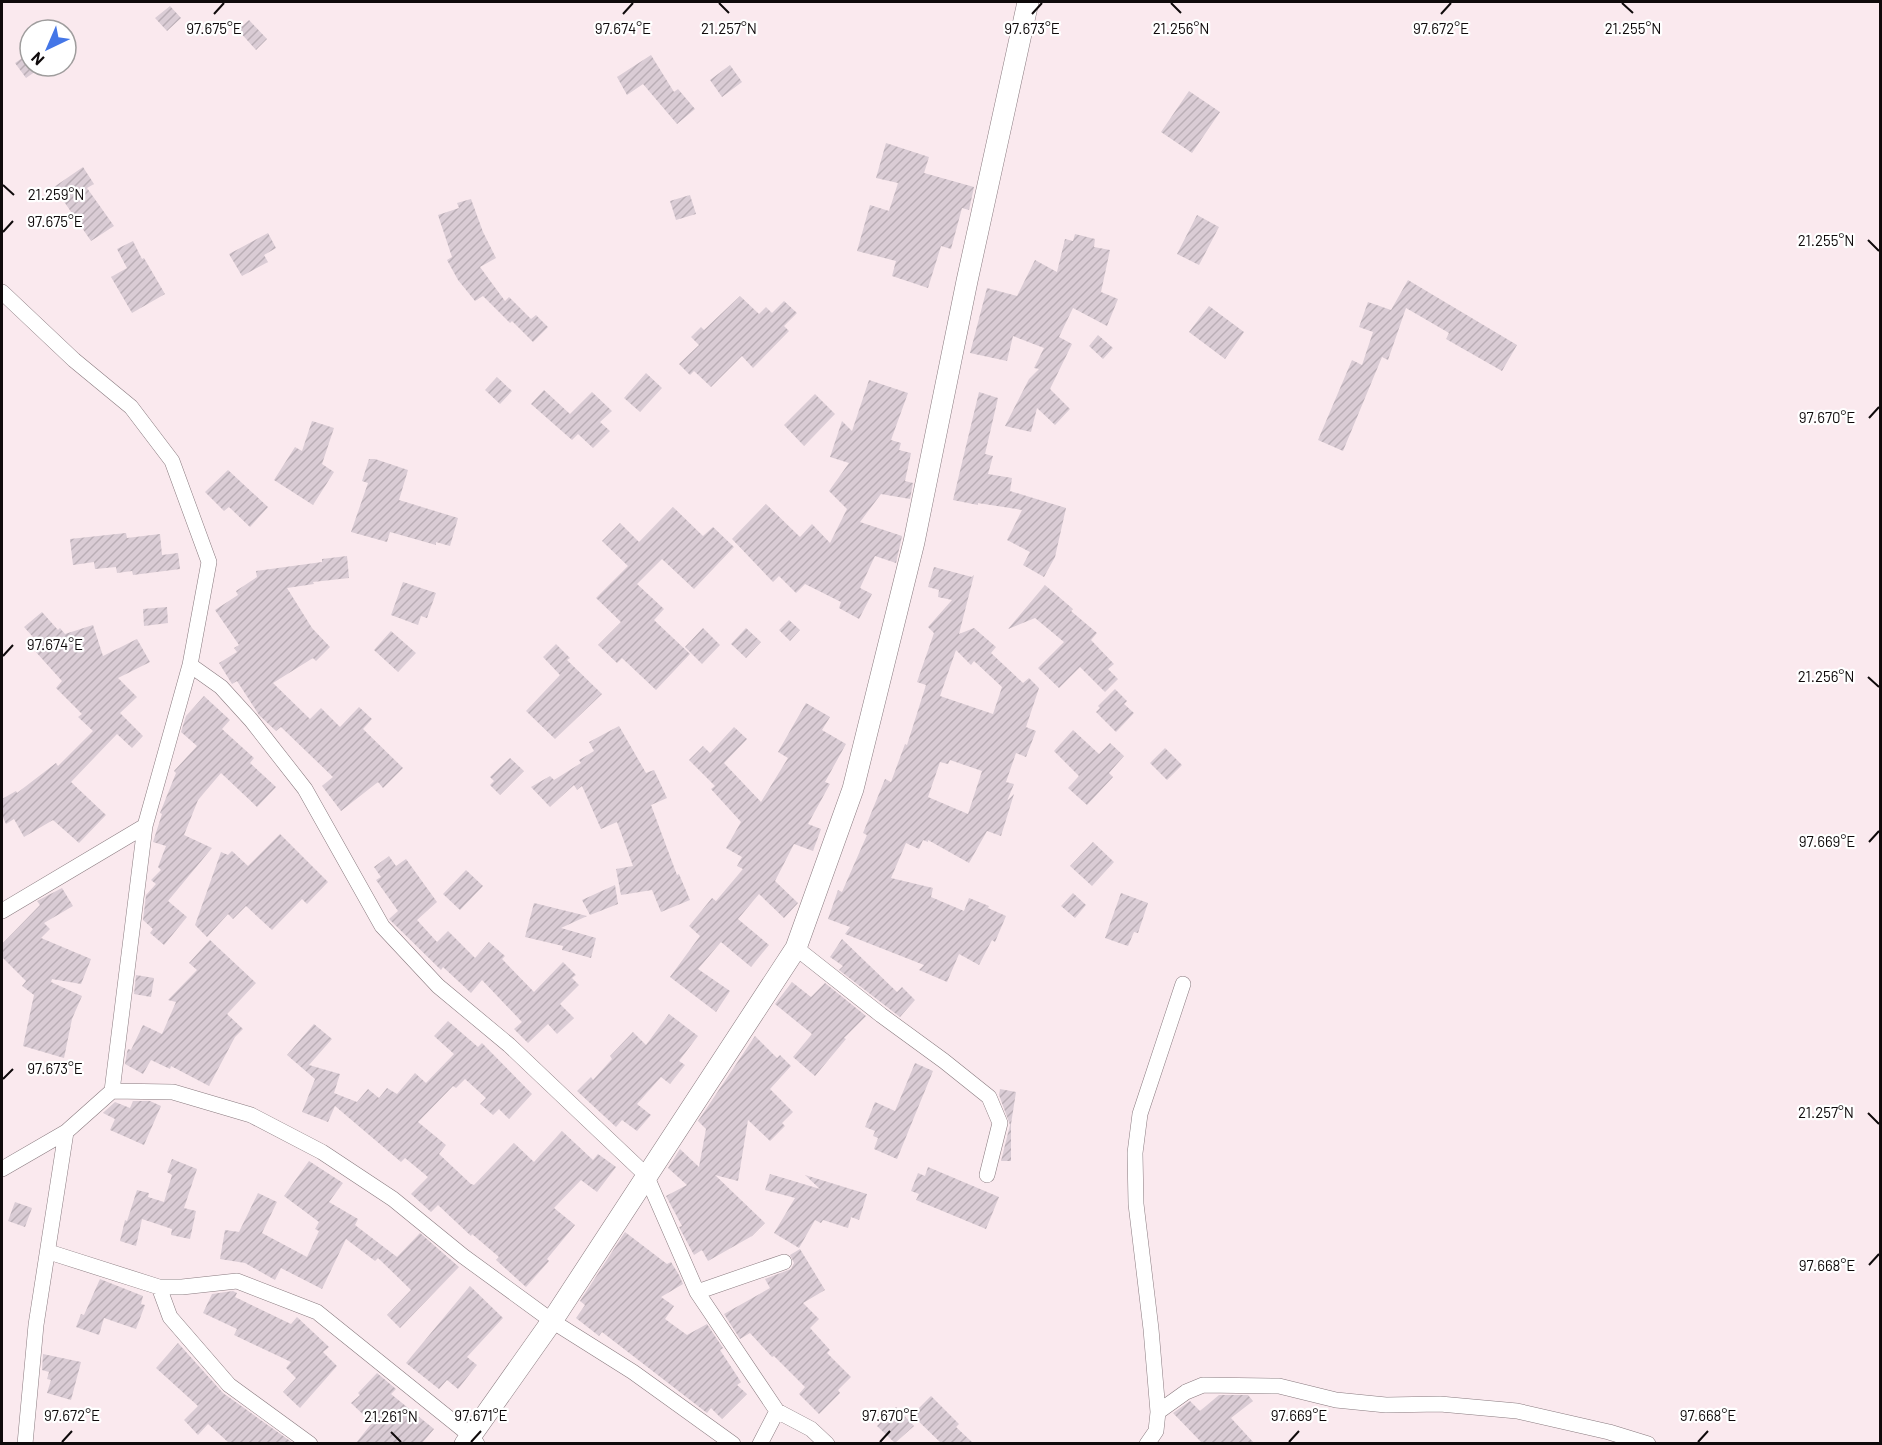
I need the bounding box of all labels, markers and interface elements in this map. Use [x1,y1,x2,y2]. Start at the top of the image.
north arrow [18,18,78,78]
text: 97.675°E [186,19,242,37]
text: 97.674°E [595,19,651,37]
text: 21.257°N [701,19,757,37]
text: 97.673°E [1004,19,1060,37]
text: 21.256°N [1153,19,1209,37]
text: 97.672°E [1413,19,1469,37]
text: 21.255°N [1605,19,1661,37]
text: N [27,49,48,70]
text: 21.259°N [28,185,84,203]
text: 97.675°E [27,212,83,230]
text: 21.255°N [1798,231,1854,249]
text: 97.670°E [1799,408,1855,426]
text: 97.674°E [27,635,83,653]
text: 21.256°N [1798,667,1854,685]
text: 97.669°E [1799,832,1855,850]
text: 97.673°E [27,1059,83,1077]
text: 21.257°N [1798,1103,1854,1121]
text: 97.668°E [1799,1256,1855,1274]
text: 97.672°E [44,1406,100,1424]
text: 97.671°E [454,1406,508,1424]
text: 97.670°E [862,1406,918,1424]
text: 97.669°E [1271,1406,1327,1424]
text: 97.668°E [1680,1406,1736,1424]
text: 21.261°N [364,1407,418,1425]

